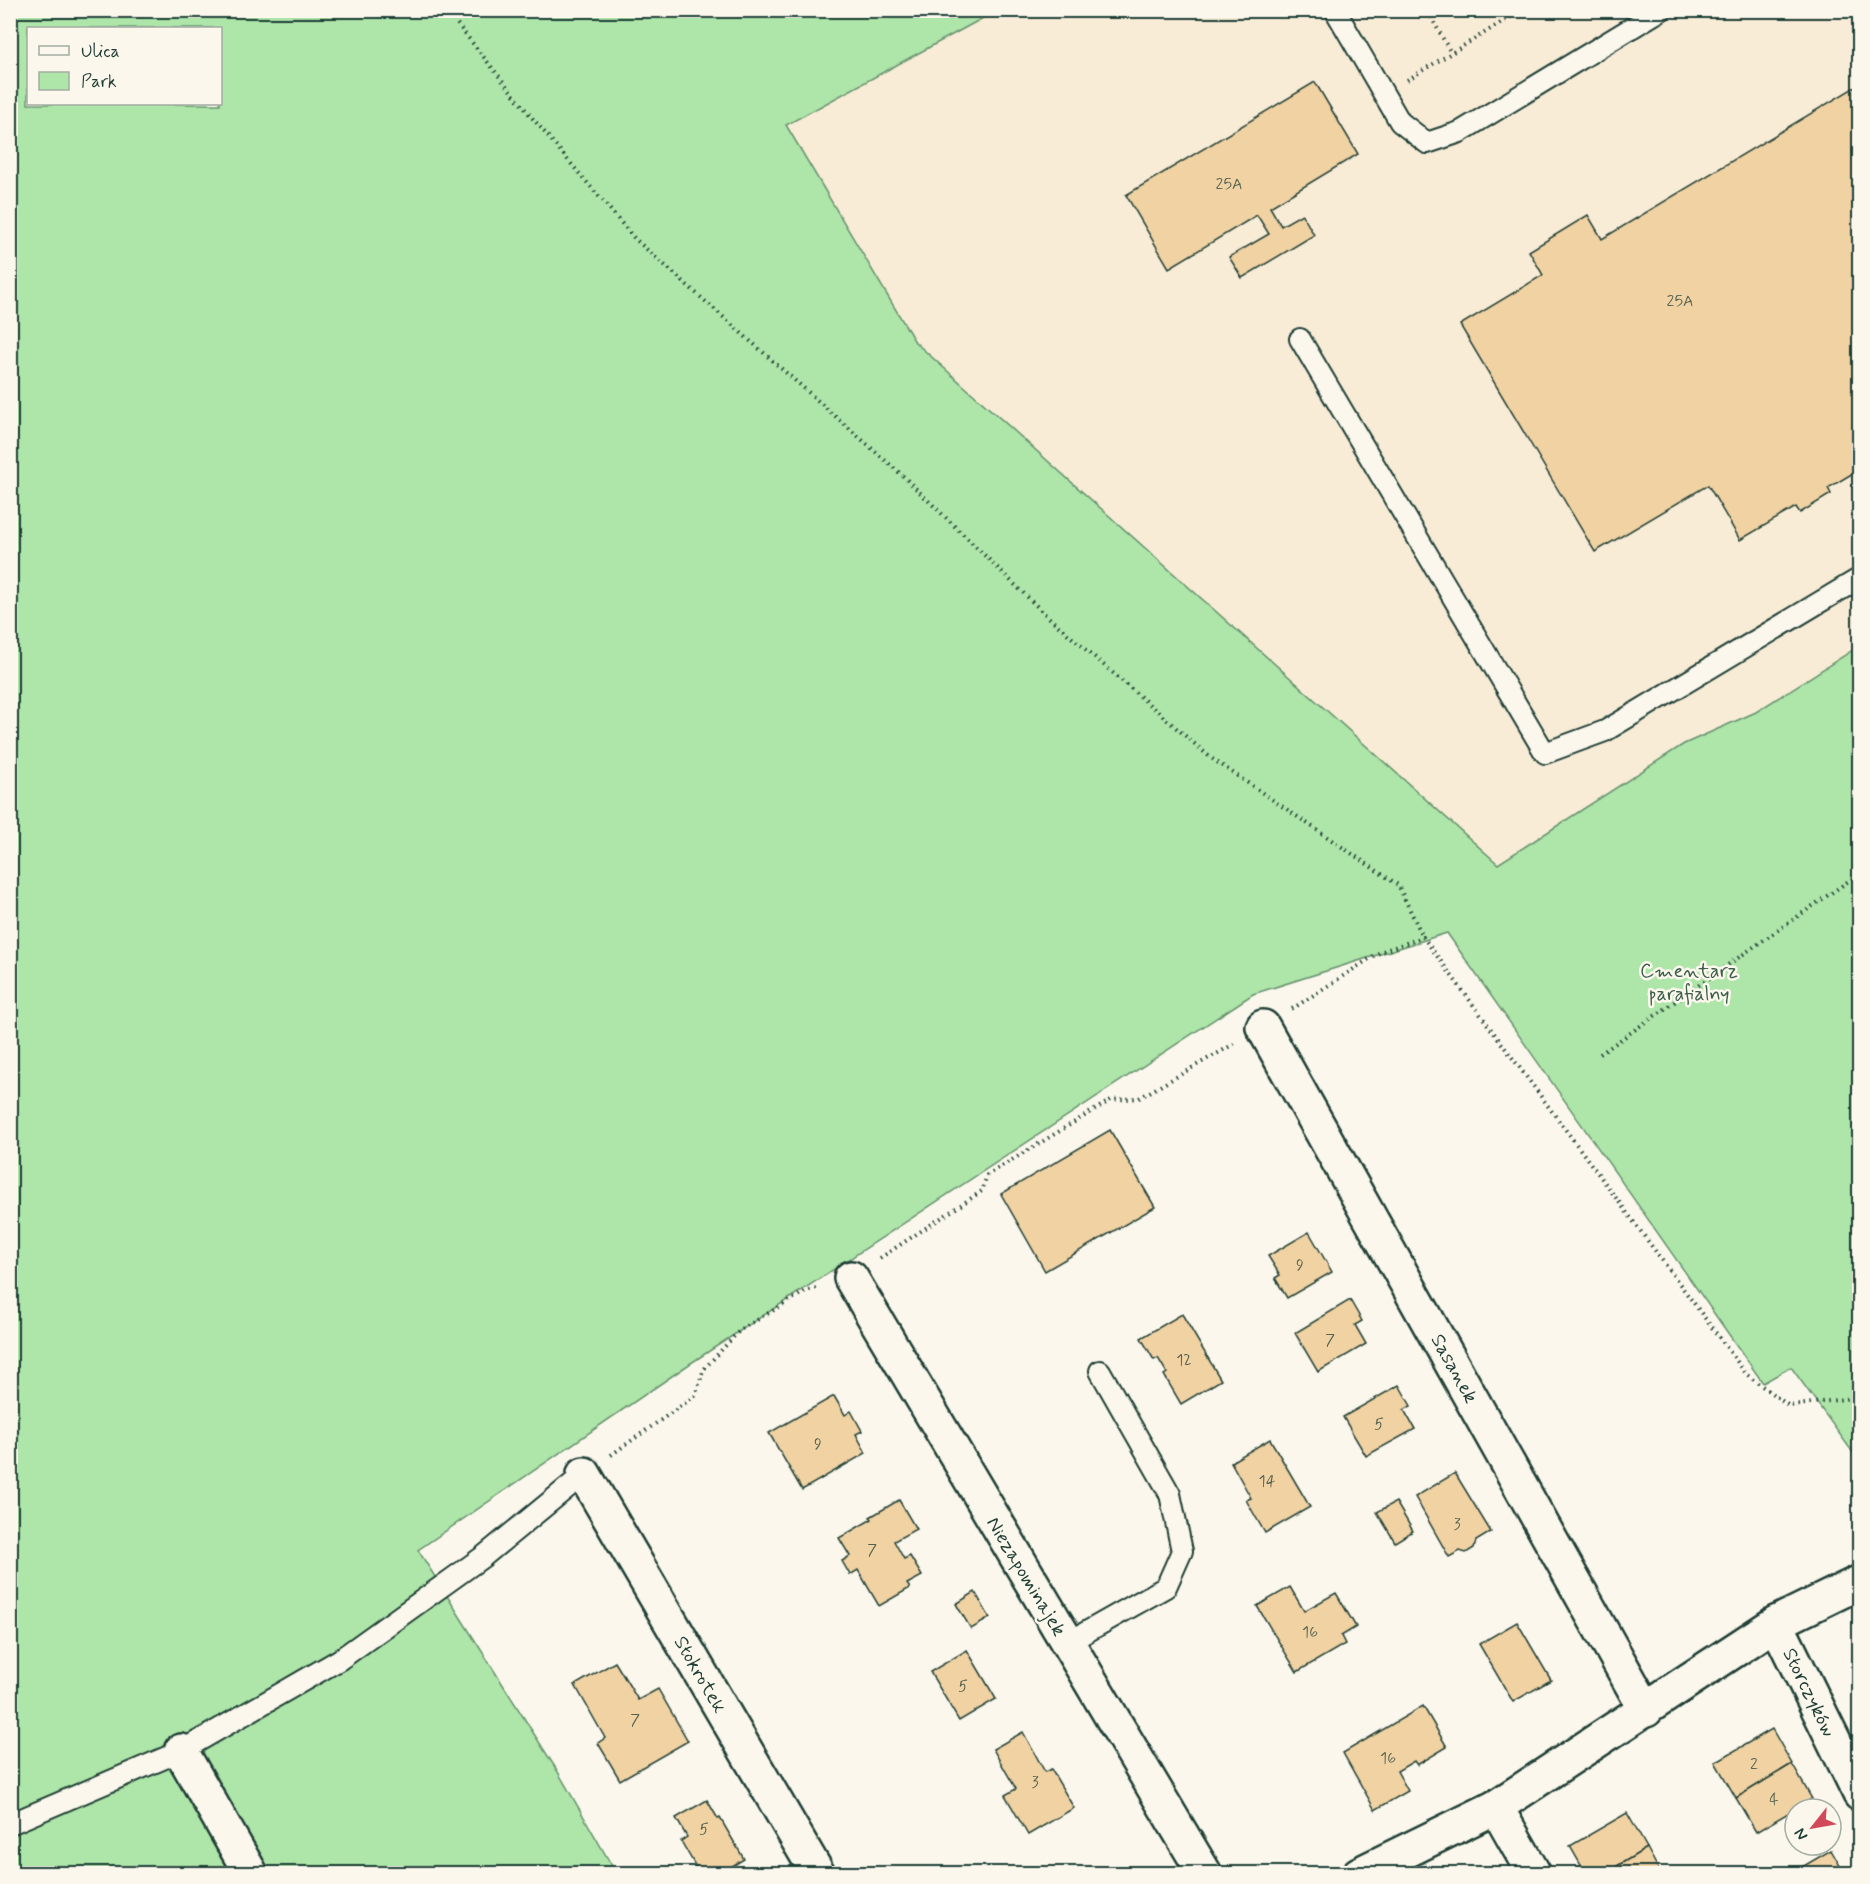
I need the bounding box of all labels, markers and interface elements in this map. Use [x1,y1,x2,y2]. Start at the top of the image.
legend [27,27,222,105]
text: Ulica [81,40,120,64]
text: Park [81,70,117,94]
house number: 25A [1216,174,1242,195]
house number: 25A [1667,291,1693,312]
park label: Cmentarz parafialny [1640,958,1738,1008]
house number: 9 [1296,1255,1304,1276]
street label: Sasanek [1424,1329,1484,1408]
house number: 7 [1325,1330,1335,1351]
house number: 12 [1176,1350,1192,1371]
house number: 5 [1374,1414,1384,1435]
house number: 9 [814,1434,822,1455]
house number: 14 [1259,1471,1276,1492]
street label: Niezapominajek [979,1512,1072,1642]
house number: 3 [1453,1514,1461,1535]
house number: 7 [867,1540,877,1561]
house number: 16 [1302,1622,1318,1643]
street label: Stokrotek [667,1631,733,1718]
street label: Storczyków [1775,1644,1842,1742]
house number: 5 [958,1676,968,1697]
house number: 7 [630,1710,640,1731]
house number: 16 [1380,1748,1396,1769]
house number: 2 [1750,1754,1758,1775]
house number: 3 [1031,1772,1039,1793]
house number: 4 [1769,1789,1779,1810]
north arrow [1783,1797,1843,1857]
house number: 5 [699,1819,709,1840]
text: N [1790,1824,1813,1844]

